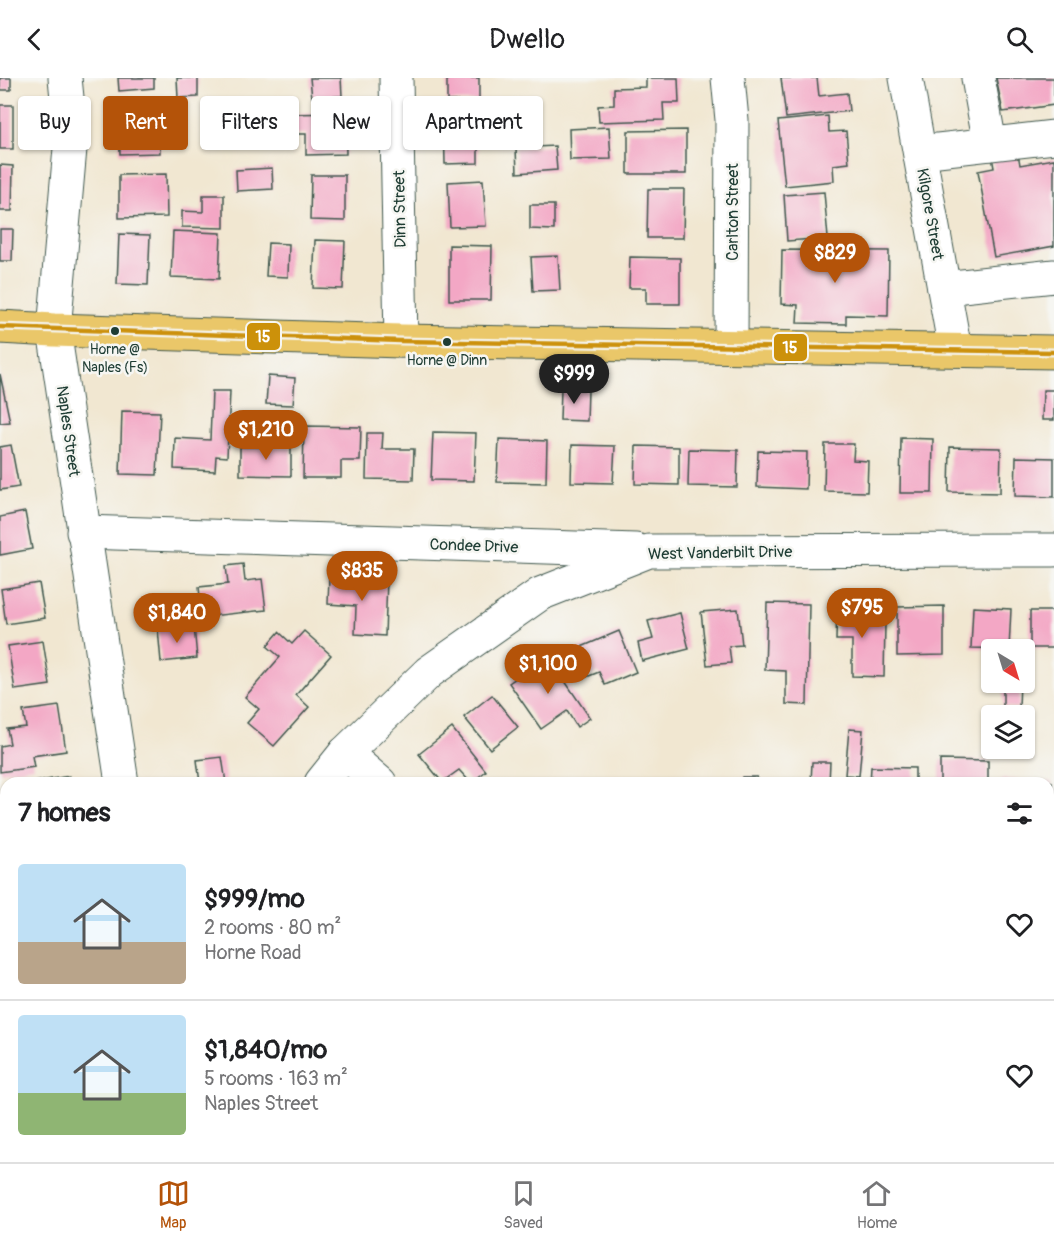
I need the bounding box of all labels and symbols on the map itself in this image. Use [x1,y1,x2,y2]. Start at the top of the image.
street label: Carlton Street [723,163,743,261]
street label: Kilgore Street [912,167,948,262]
street label: Dinn Street [389,169,411,248]
pin: $829 [799,233,871,284]
line badge: 15 [246,322,281,351]
marker: Horne @ Naples (Fs) [109,325,121,337]
text: 15 [256,327,271,347]
line badge: 15 [773,333,808,362]
marker: Horne @ Dinn [441,336,453,348]
text: 15 [783,338,798,358]
place label: Horne @ Naples (Fs) [82,341,148,376]
place label: Horne @ Dinn [407,352,487,369]
pin: $999 [538,354,610,405]
street label: Naples Street [52,384,84,478]
pin: $1,210 [217,410,315,461]
street label: Condee Drive [429,534,519,558]
street label: West Vanderbilt Drive [648,542,792,564]
pin: $835 [326,551,398,602]
pin: $795 [826,588,898,639]
pin: $1,840 [128,593,226,644]
north arrow [981,639,1035,693]
pin: $1,100 [499,644,597,695]

